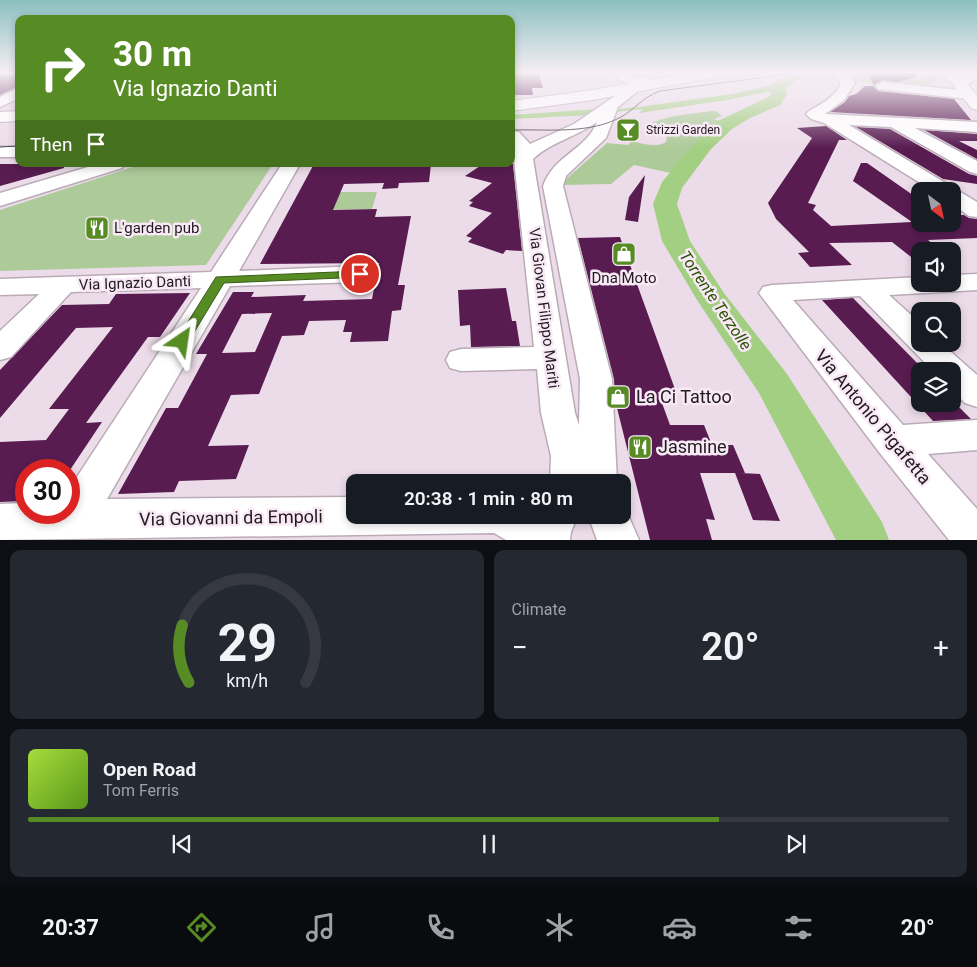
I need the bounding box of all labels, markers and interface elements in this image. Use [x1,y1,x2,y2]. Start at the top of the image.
text: 30 m [113,34,192,75]
icon: right [30,35,95,100]
text: Via Ignazio Danti [113,76,278,101]
bar icon: Strizzi Garden [615,117,641,143]
place label: Strizzi Garden [646,123,720,137]
icon: arrive [82,130,110,158]
text: Then [30,133,72,156]
north arrow [911,182,961,232]
map controls [911,182,961,412]
restaurant icon: L'garden pub [84,215,110,241]
place label: L'garden pub [114,219,199,237]
street label: Via Giovan Filippo Mariti [525,227,563,389]
shop icon: Dna Moto [611,241,637,267]
button: sound [911,242,961,292]
water label: Torrente Terzolle [675,247,756,354]
pin [339,253,381,295]
icon: arrive [346,260,374,288]
place label: Dna Moto [592,269,656,287]
street label: Via Ignazio Danti [79,272,191,294]
button: search [911,302,961,352]
position arrow [155,314,207,366]
street label: Via Antonio Pigafetta [811,345,936,488]
button: layers [911,362,961,412]
shop icon: La Ci Tattoo [605,384,631,410]
place label: La Ci Tattoo [636,386,732,407]
restaurant icon: Jasmine [627,434,653,460]
place label: Jasmine [658,436,727,457]
speed limit sign: 30 [15,459,80,524]
text: 20:38 · 1 min · 80 m [404,487,573,510]
street label: Via Giovanni da Empoli [139,505,323,530]
text: Climate [512,600,566,619]
text: 29 [217,613,277,674]
text: 20° [701,625,759,669]
text: − [512,631,528,664]
text: + [933,631,949,664]
text: km/h [226,670,268,691]
text: Open Road [103,758,196,781]
text: Tom Ferris [103,781,179,800]
icon: previous [168,830,196,858]
icon: pause [475,830,503,858]
icon: next [782,830,810,858]
icon: directions [184,910,219,945]
icon: music [303,910,338,945]
icon: phone [423,910,458,945]
icon: climate [542,910,577,945]
icon: car [662,910,697,945]
icon: filters [781,910,816,945]
text: 20:37 [42,915,99,940]
text: 20° [901,915,935,940]

